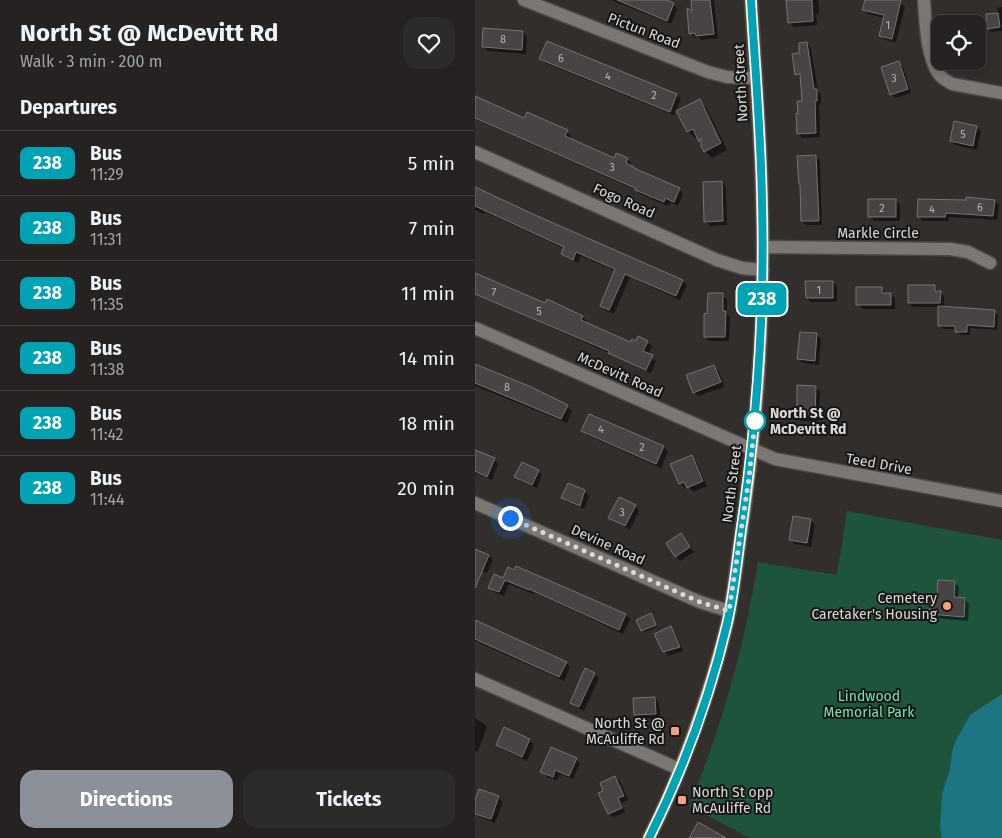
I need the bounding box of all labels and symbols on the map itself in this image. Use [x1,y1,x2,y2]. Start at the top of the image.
street label: Pictun Road [605,9,683,53]
house number: 1 [886,19,890,32]
house number: 8 [500,33,506,46]
street label: North Street [730,43,752,122]
house number: 6 [558,52,564,65]
house number: 4 [605,70,611,83]
house number: 3 [891,72,897,85]
house number: 2 [651,89,657,102]
house number: 5 [960,128,966,141]
house number: 3 [609,161,615,174]
street label: Fogo Road [590,180,658,222]
house number: 6 [977,201,983,214]
house number: 2 [879,202,885,215]
house number: 4 [929,203,935,216]
street label: Markle Circle [837,225,919,242]
line badge: 238 [733,283,791,315]
house number: 1 [817,284,821,297]
house number: 7 [492,286,497,299]
house number: 5 [536,305,542,318]
street label: McDevitt Road [575,349,665,401]
house number: 8 [504,381,510,394]
place label: North St @ McDevitt Rd [770,405,847,438]
marker: North St @ McDevitt Rd [744,410,766,432]
house number: 4 [598,423,604,436]
house number: 2 [639,441,645,454]
street label: North Street [719,443,745,524]
street label: Teed Drive [845,450,913,478]
your location [498,506,523,531]
house number: 3 [619,506,625,519]
street label: Devine Road [568,521,648,569]
place label: Cemetery Caretaker's Housing [811,590,938,623]
marker: Cemetery Caretaker's Housing [941,600,953,612]
park label: Lindwood Memorial Park [824,688,915,721]
place label: North St @ McAuliffe Rd [586,715,665,748]
marker: North St @ McAuliffe Rd [669,725,681,737]
place label: North St opp McAuliffe Rd [692,784,773,817]
marker: North St opp McAuliffe Rd [676,794,688,806]

